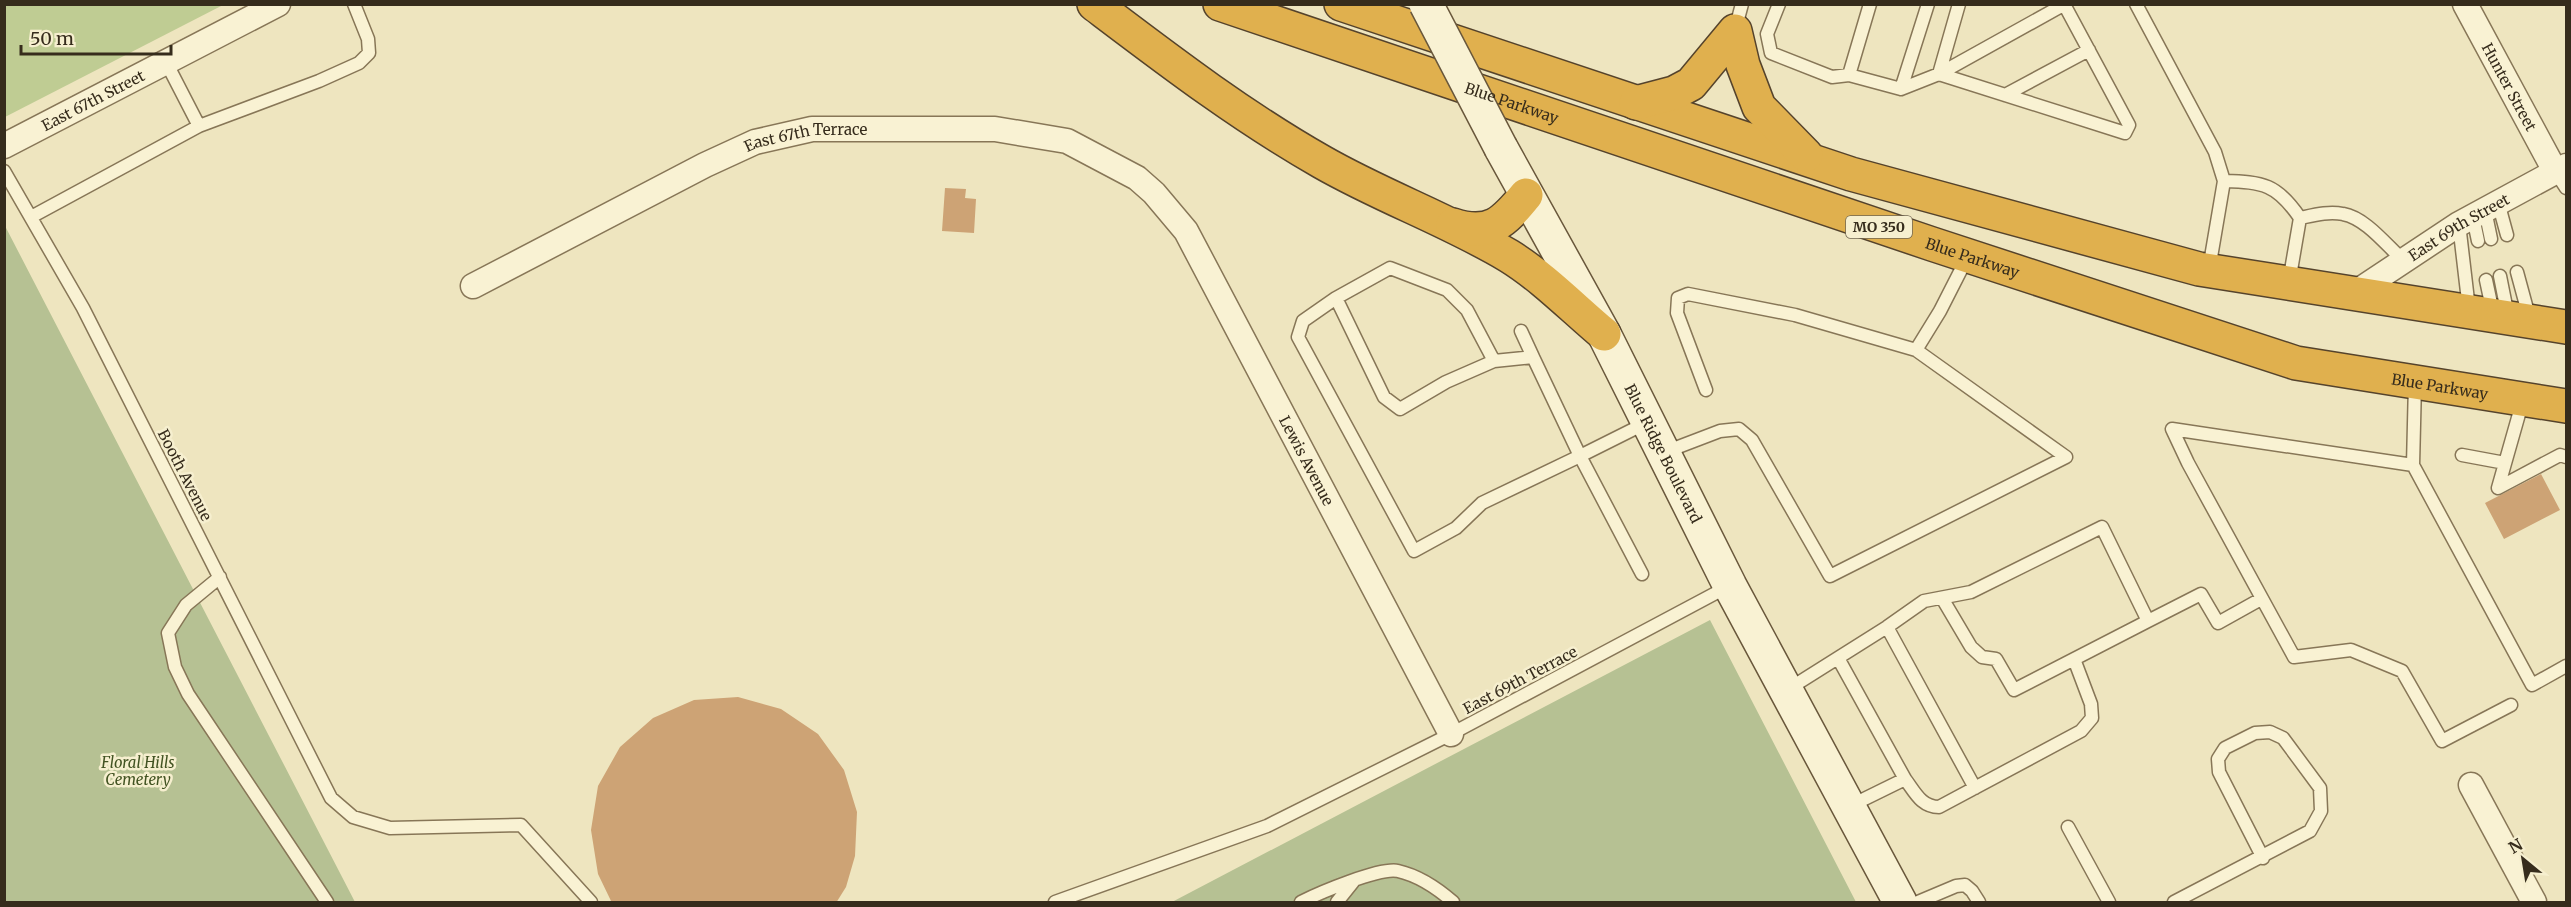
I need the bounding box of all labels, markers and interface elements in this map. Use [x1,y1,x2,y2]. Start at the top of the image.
scale bar [21,18,171,56]
text: 50 m [30,27,74,50]
street label: Hunter Street [2478,39,2541,134]
street label: East 67th Street [38,65,148,135]
street label: Blue Parkway [1463,78,1561,127]
street label: East 67th Terrace [741,120,868,155]
street label: East 69th Street [2404,189,2513,265]
road number: MO 350 [1846,216,1912,238]
street label: Blue Parkway [1923,233,2022,282]
street label: Blue Parkway [2390,369,2490,403]
street label: Blue Ridge Boulevard [1621,381,1706,526]
street label: Lewis Avenue [1275,412,1338,509]
street label: Booth Avenue [154,426,216,524]
street label: East 69th Terrace [1460,642,1580,718]
park label: Floral Hills Cemetery [100,753,175,789]
north arrow [2493,829,2553,889]
text: N [2505,834,2526,858]

